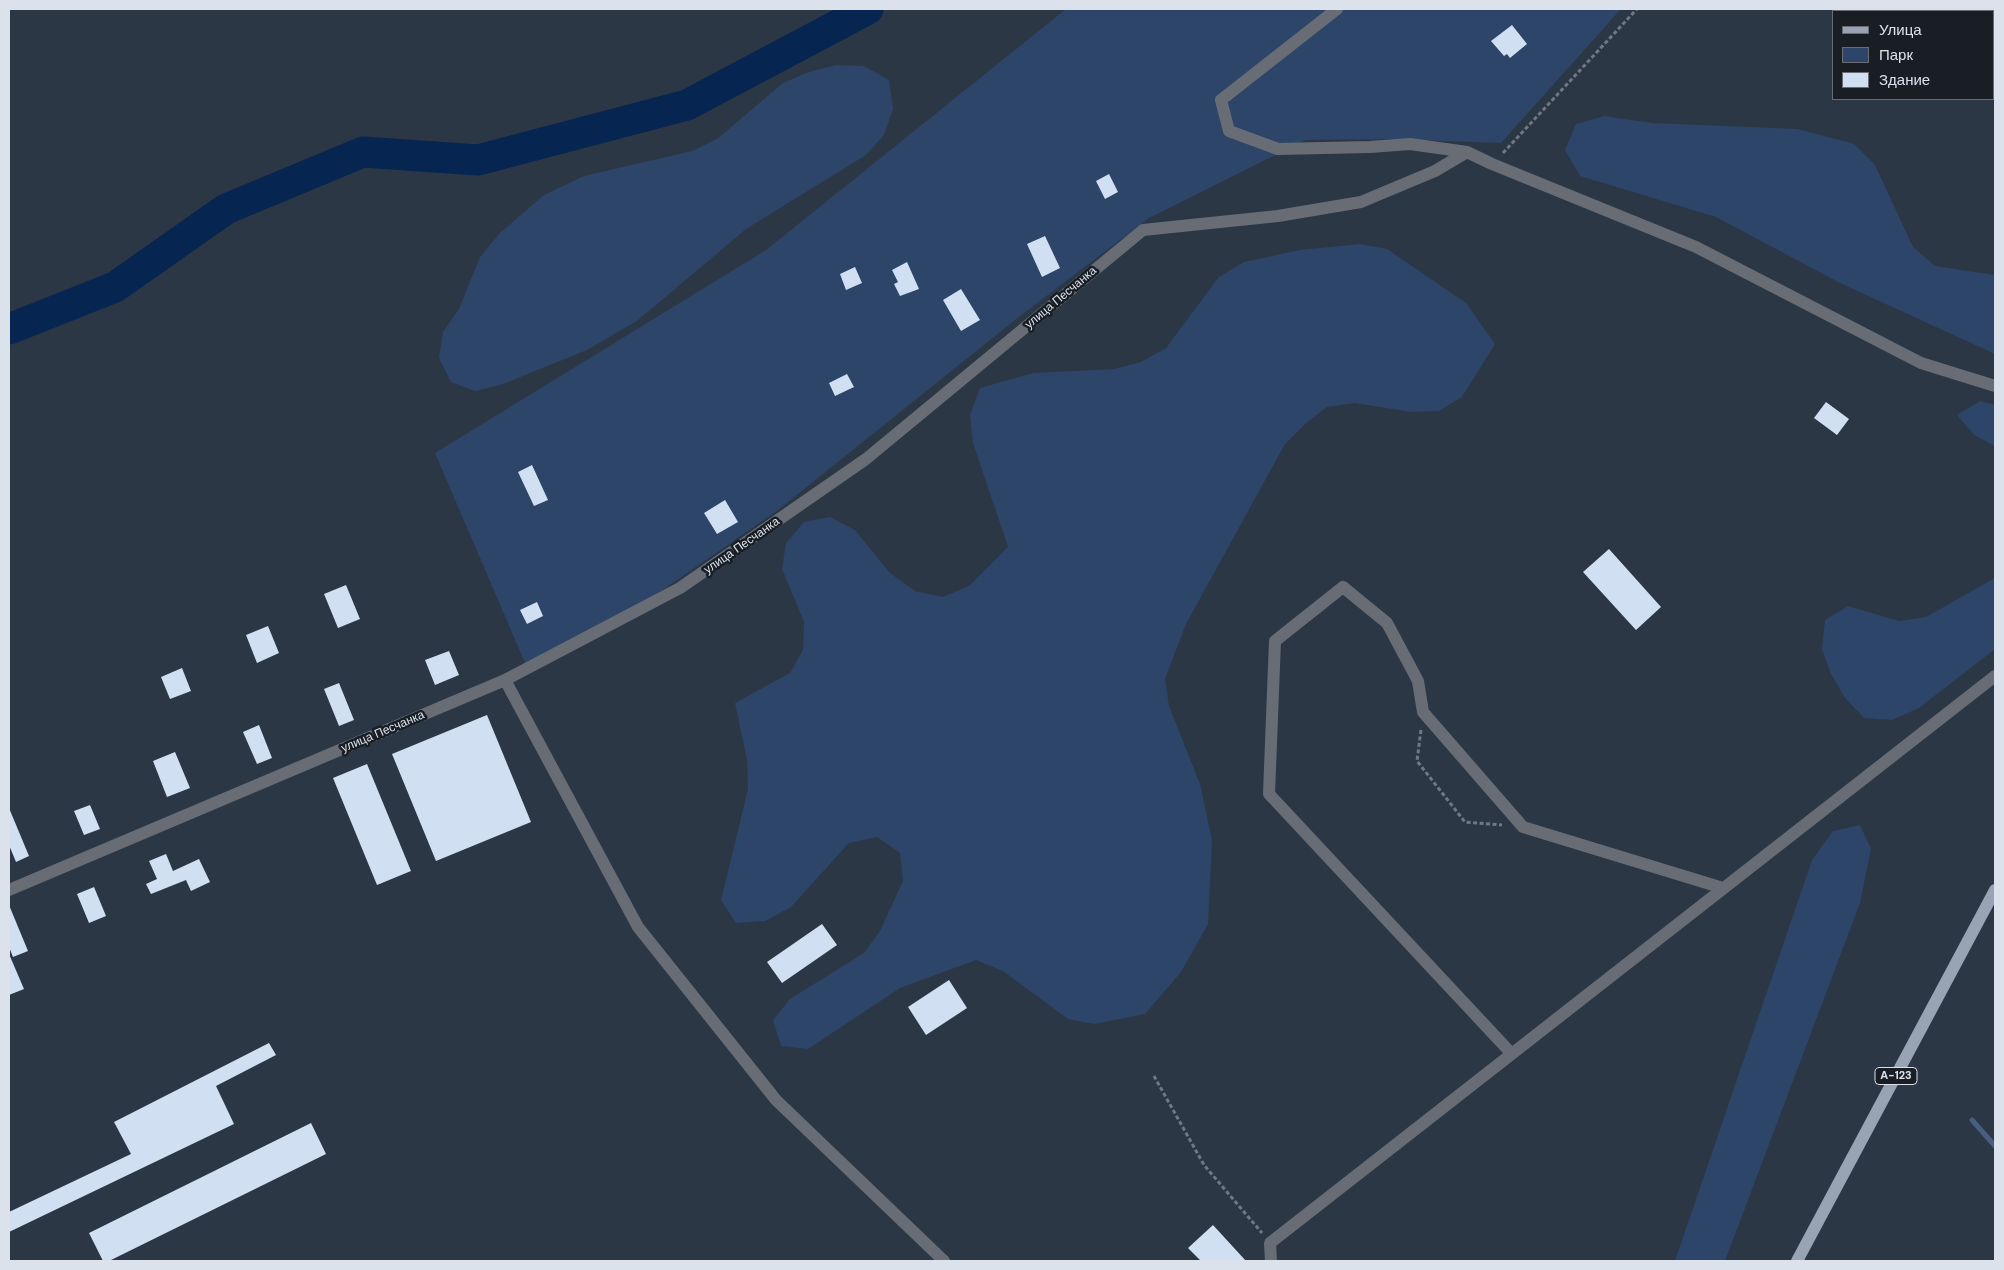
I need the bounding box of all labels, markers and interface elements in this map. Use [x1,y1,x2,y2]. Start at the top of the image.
legend [1832,10,1994,100]
text: Улица [1879,20,1922,40]
text: Парк [1879,45,1913,65]
text: Здание [1879,70,1930,90]
street label: улица Песчанка [1022,264,1100,332]
street label: улица Песчанка [701,515,783,577]
street label: улица Песчанка [339,708,427,756]
road number: А-123 [1875,1068,1917,1084]

